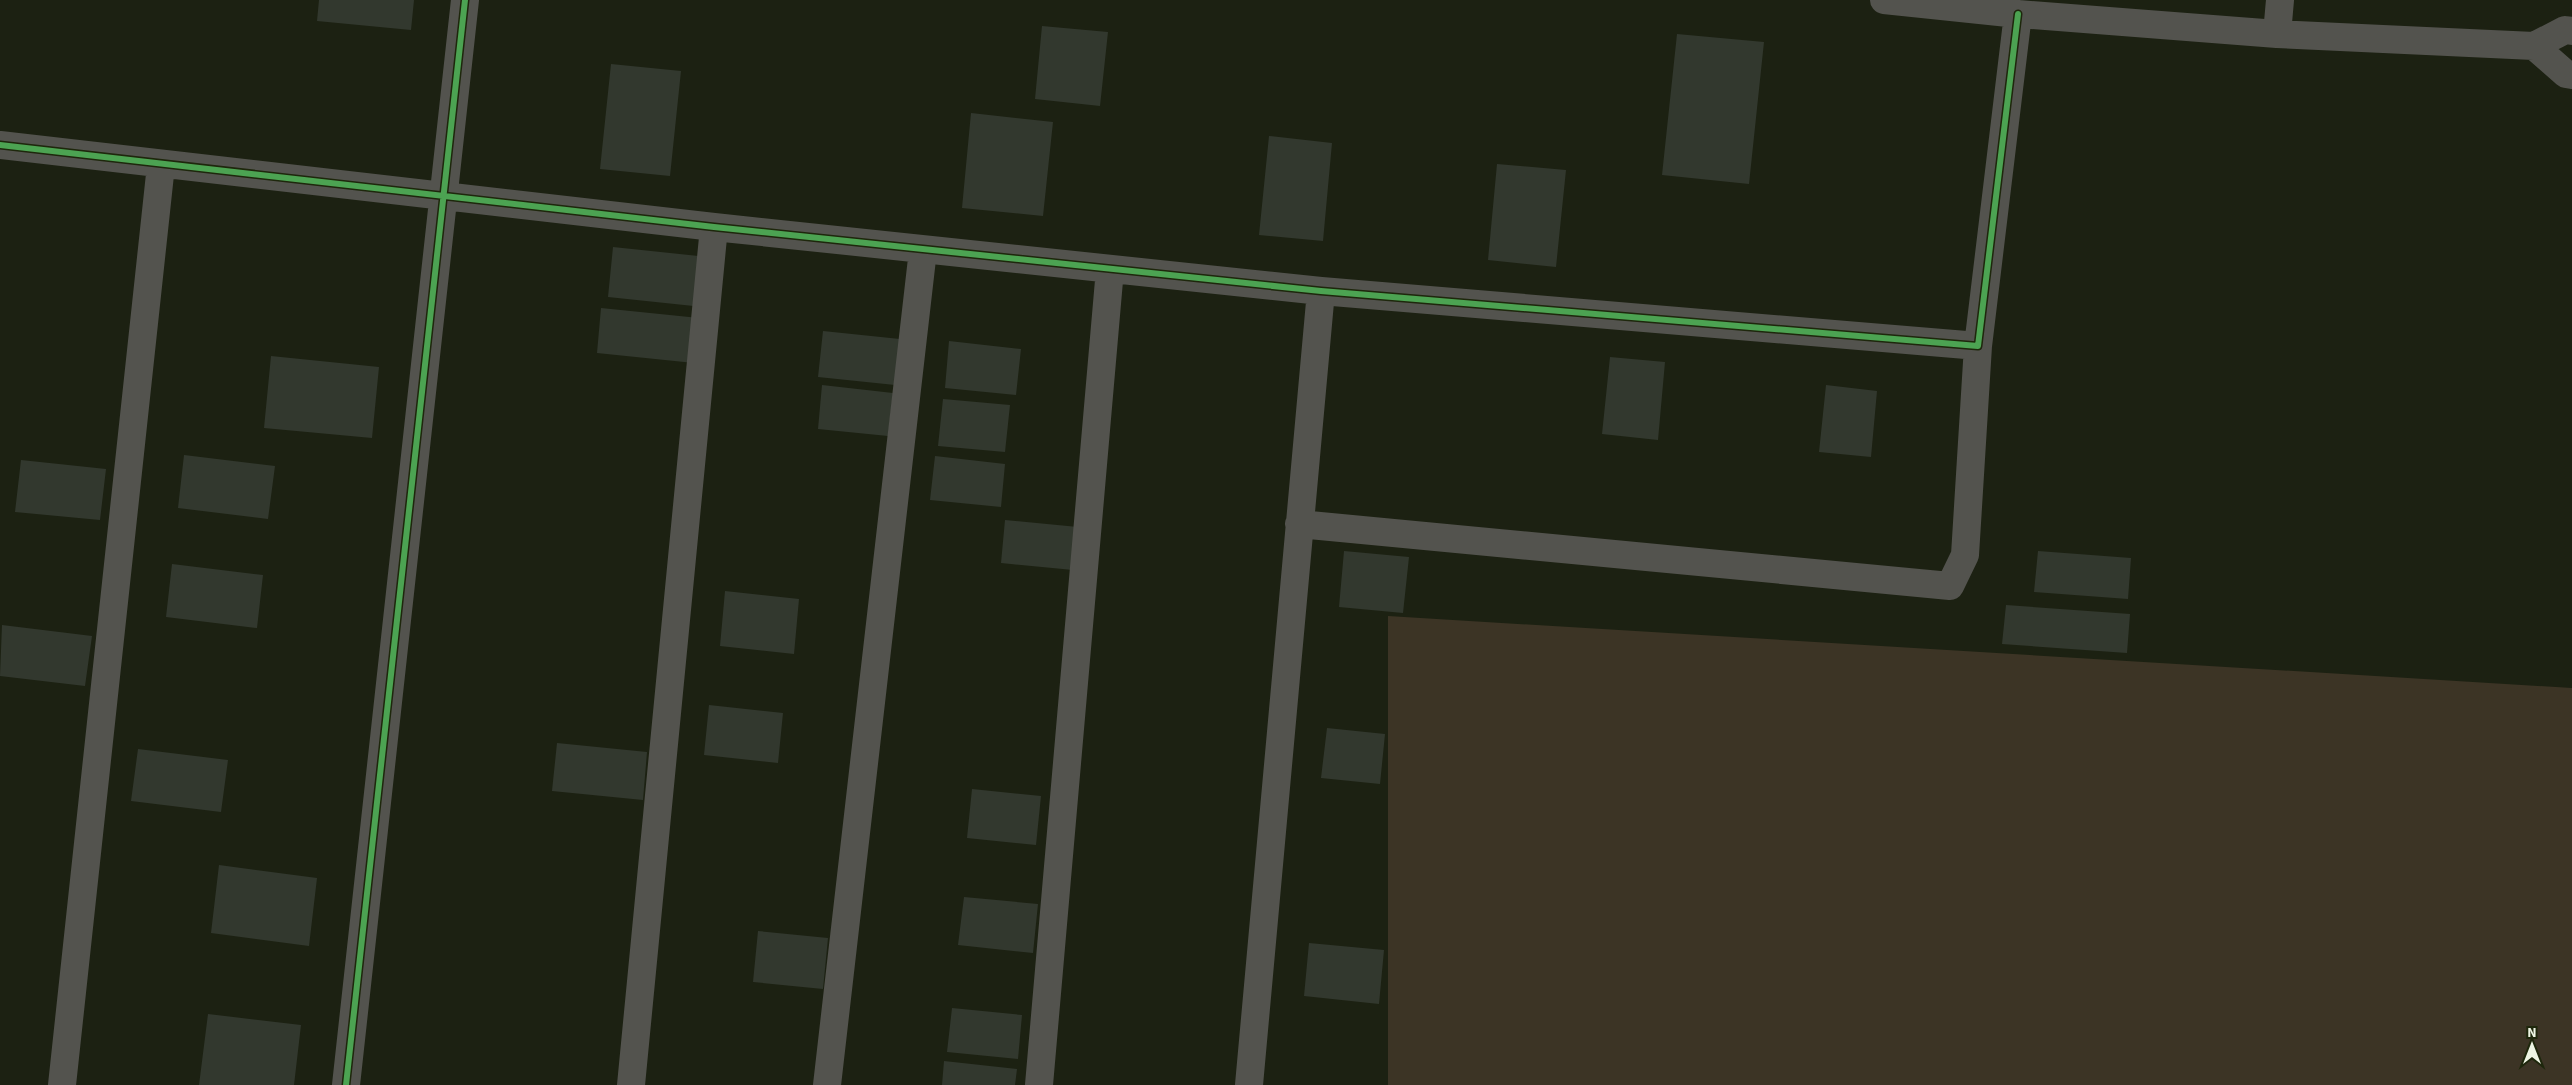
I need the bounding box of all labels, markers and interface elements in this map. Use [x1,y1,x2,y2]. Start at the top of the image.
north arrow [2507,1020,2557,1070]
text: N [2527,1023,2537,1043]

